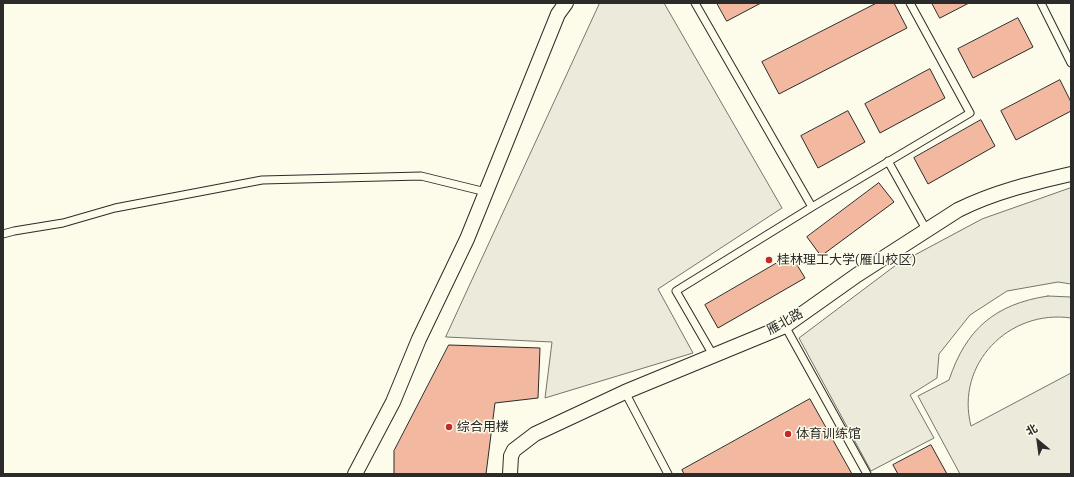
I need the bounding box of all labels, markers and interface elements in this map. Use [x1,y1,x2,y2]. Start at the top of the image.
place label: 桂林理工大学(雁山校区) [777,252,916,268]
marker: 桂林理工大学(雁山校区) [764,255,774,265]
street label: 雁北路 [764,306,806,338]
place label: 综合用楼 [457,419,509,435]
north arrow [1018,421,1058,461]
marker: 综合用楼 [444,422,454,432]
text: 北 [1024,422,1040,438]
place label: 体育训练馆 [796,426,861,442]
marker: 体育训练馆 [783,429,793,439]

